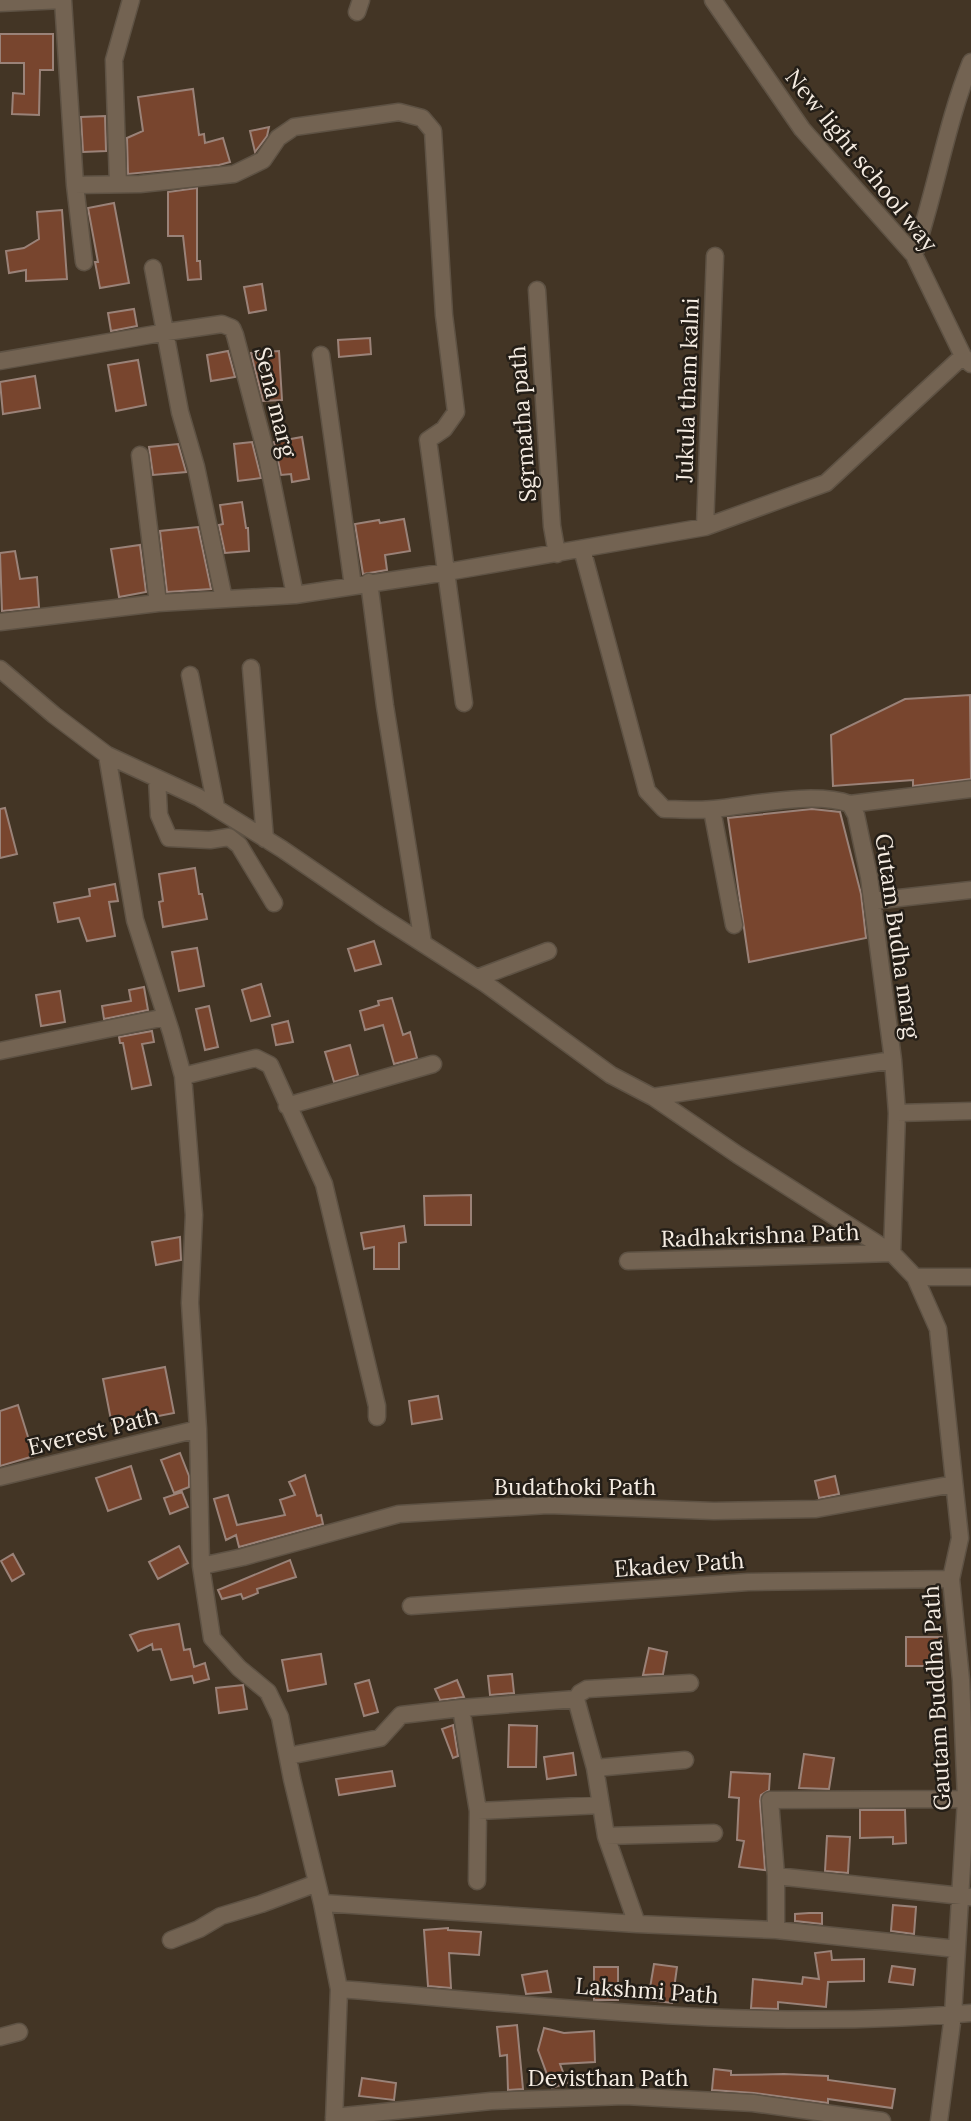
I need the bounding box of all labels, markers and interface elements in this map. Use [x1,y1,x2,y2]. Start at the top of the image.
street label: New light school way [779,63,945,258]
street label: Jukula tham kalni [669,297,705,484]
street label: Sena marg [248,344,304,461]
street label: Sgrmatha path [502,345,542,503]
street label: Gutam Budha marg [869,832,927,1042]
street label: Radhakrishna Path [660,1217,860,1253]
street label: Everest Path [24,1401,162,1461]
street label: Budathoki Path [494,1472,656,1501]
street label: Ekadev Path [613,1545,745,1583]
street label: Gautam Buddha Path [916,1584,956,1811]
street label: Lakshmi Path [574,1971,720,2009]
street label: Devisthan Path [528,2063,689,2092]

